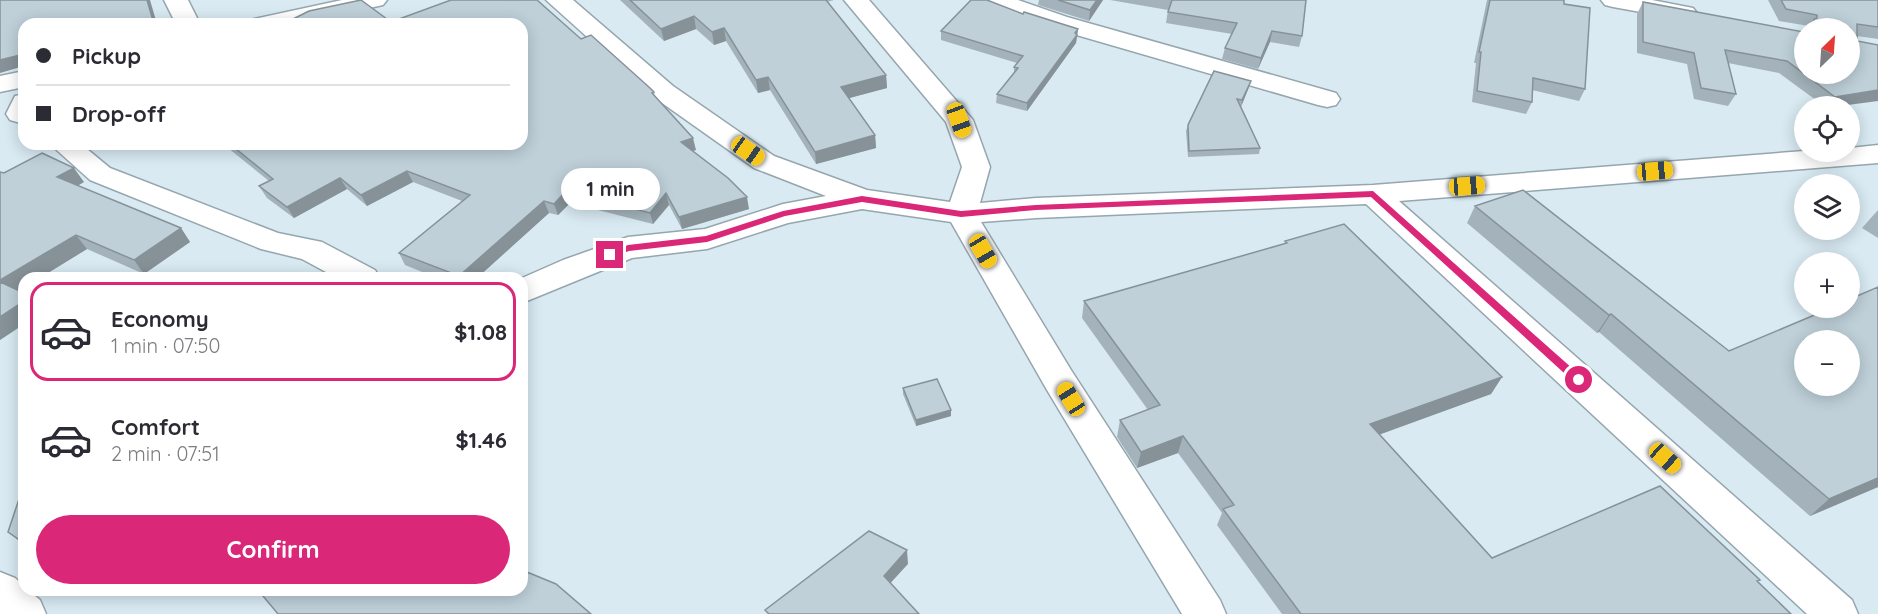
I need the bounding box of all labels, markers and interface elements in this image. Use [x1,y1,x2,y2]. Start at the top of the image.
north arrow [1794,18,1860,84]
map controls [1794,18,1860,396]
text: Pickup [72,42,141,70]
button: locate [1794,96,1860,162]
text: Drop-off [72,100,166,128]
car [944,100,974,140]
car [728,133,768,169]
car [1636,160,1674,182]
callout: 1 min [560,168,660,210]
button: layers [1794,174,1860,240]
text: 1 min [586,176,635,201]
car [1448,176,1486,196]
car [966,231,1000,271]
route end [596,241,623,268]
button: + [1794,252,1860,318]
icon: car [39,305,93,359]
text: Economy [111,305,209,333]
text: $1.08 [454,318,507,346]
button: − [1794,330,1860,396]
text: 1 min · 07:50 [111,333,220,358]
route start [1565,366,1592,393]
car [1054,379,1088,419]
icon: car [39,413,93,467]
text: Comfort [111,413,200,441]
text: $1.46 [455,426,507,454]
car [1646,439,1684,477]
text: 2 min · 07:51 [111,441,220,466]
button: Confirm [36,515,510,584]

